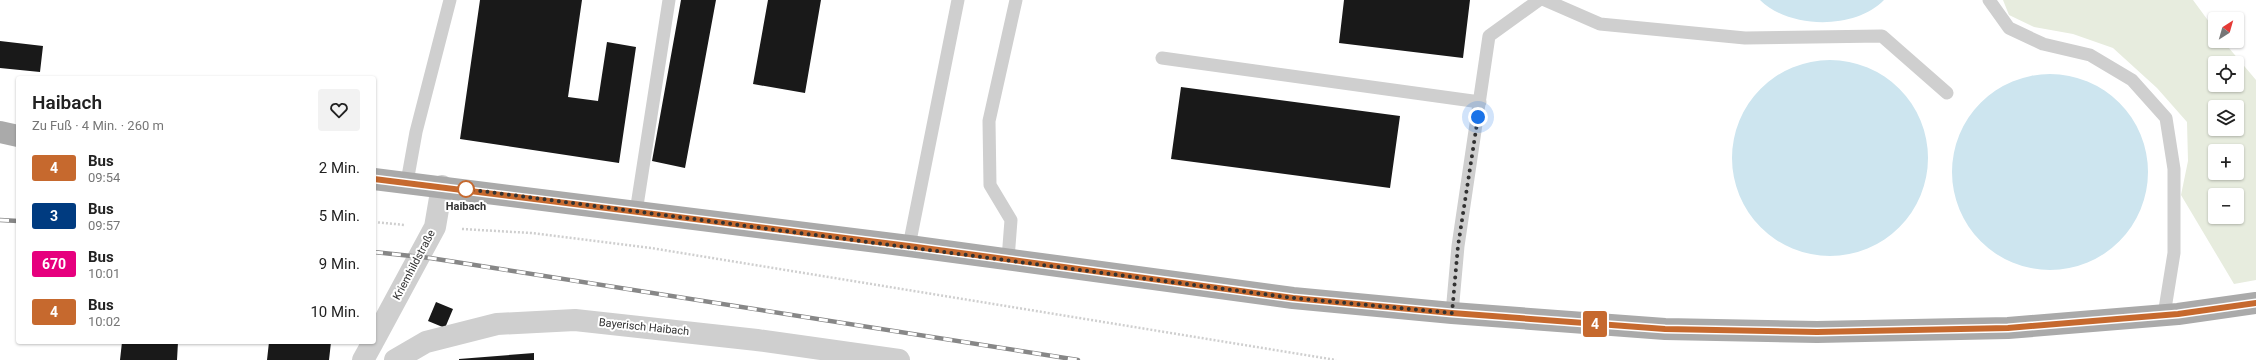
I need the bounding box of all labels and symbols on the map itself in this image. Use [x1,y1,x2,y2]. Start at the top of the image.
north arrow [2208,12,2244,48]
your location [1468,107,1488,127]
marker: Haibach [457,180,475,198]
place label: Haibach [446,200,486,213]
street label: Kriemhildstraße [390,228,438,302]
line badge: 4 [1582,311,1608,337]
street label: Bayerisch Haibach [598,316,690,338]

